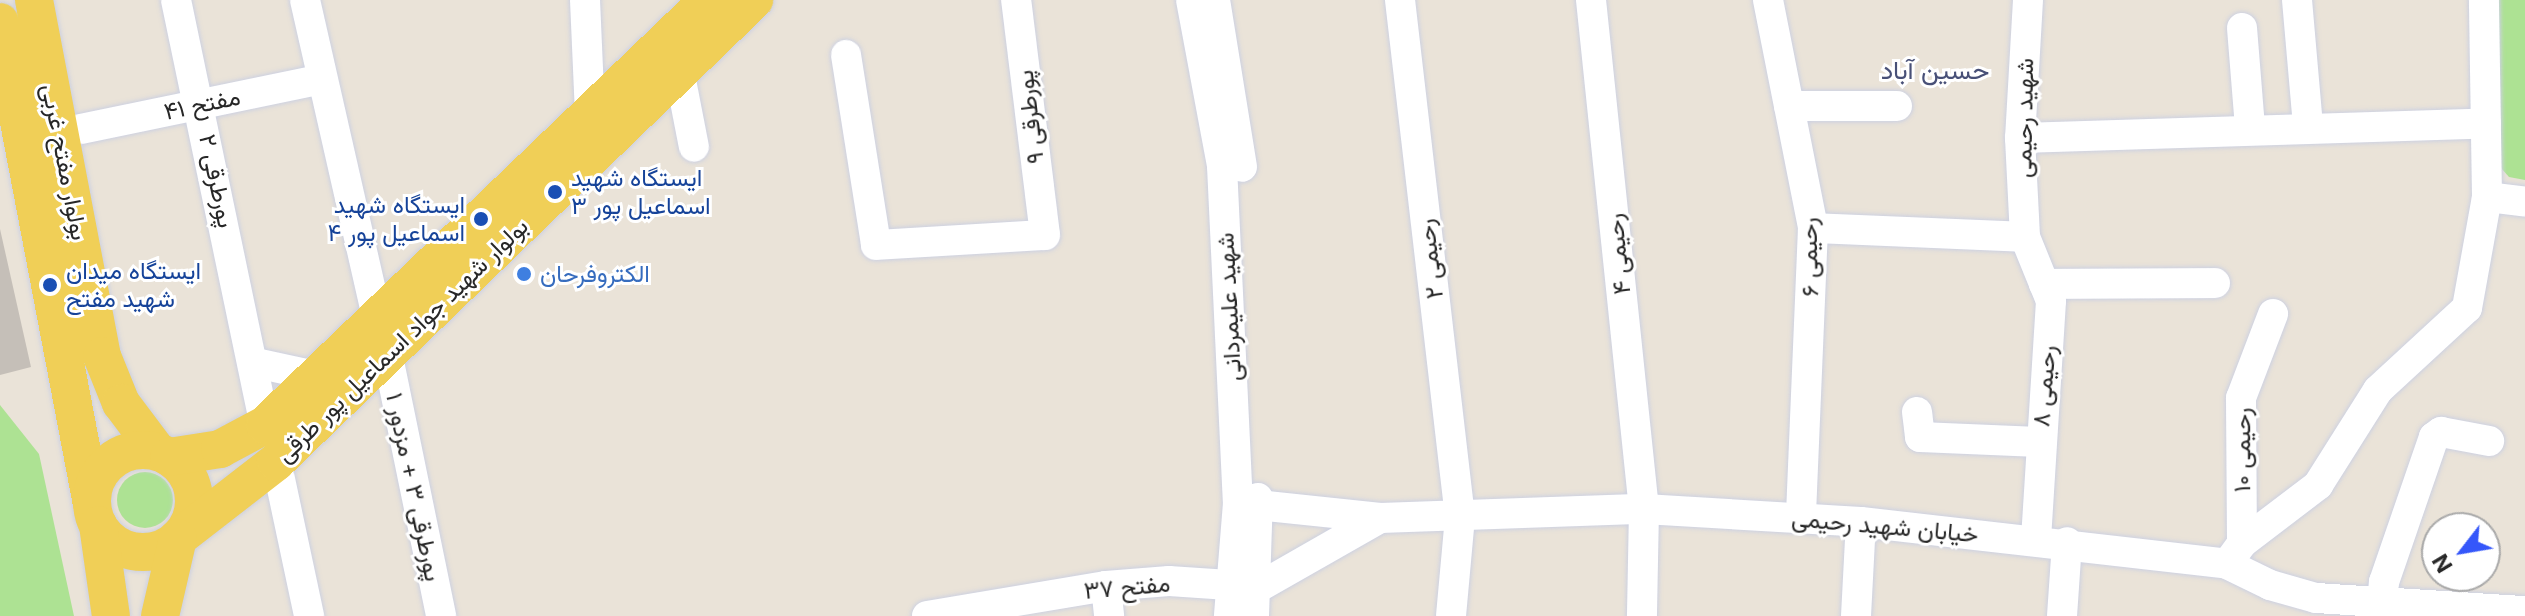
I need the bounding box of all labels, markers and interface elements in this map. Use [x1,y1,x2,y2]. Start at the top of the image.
district label: حسین آباد [1881,54,1989,86]
street label: شهید رحیمی [2009,58,2039,178]
street label: پورطرقی ۹ [1010,69,1050,165]
street label: بولوار مفتح غربی [36,81,94,243]
street label: مفتح ۴۱ [161,82,243,126]
street label: پورطرقی ۲ [193,132,241,230]
place label: ایستگاه شهید اسماعیل پور ۳ [571,164,711,220]
marker: ایستگاه شهید اسماعیل پور ۳ [546,183,564,201]
place label: ایستگاه شهید اسماعیل پور ۴ [327,191,465,247]
marker: ایستگاه شهید اسماعیل پور ۴ [472,210,490,228]
street label: بولوار شهید جواد اسماعیل پور طرقی [270,212,534,468]
street label: رحیمی ۴ [1599,212,1637,296]
street label: رحیمی ۲ [1411,217,1449,301]
street label: رحیمی ۶ [1794,217,1824,297]
street label: شهید علیمردانی [1211,232,1247,382]
place label: ایستگاه میدان شهید مفتح [66,257,201,313]
place label: الکتروفرحان [540,260,650,288]
marker: الکتروفرحان [515,265,533,283]
marker: ایستگاه میدان شهید مفتح [41,276,59,294]
street label: رحیمی ۸ [2026,344,2062,428]
street label: پورطرقی ۳ + مزدور ۱ [380,390,448,584]
street label: رحیمی ۱۰ [2228,408,2256,492]
street label: خیابان شهید رحیمی [1790,503,1980,549]
north arrow [2421,512,2501,592]
text: N [2427,549,2458,577]
street label: مفتح ۳۷ [1083,569,1171,605]

